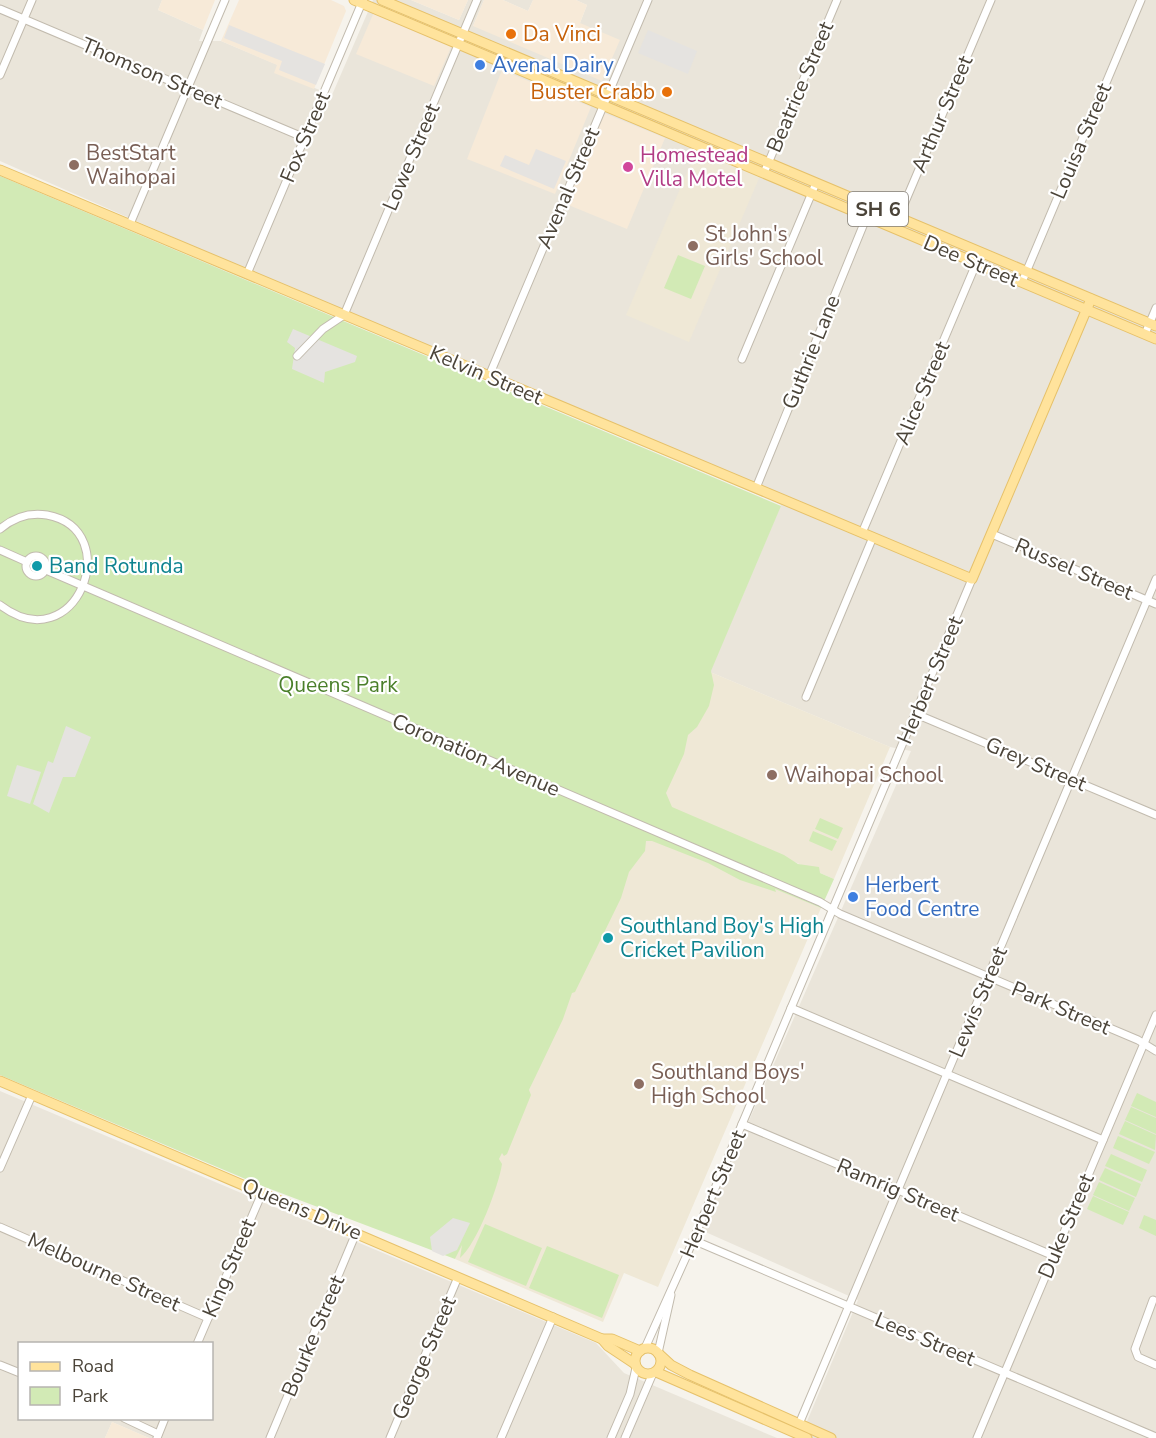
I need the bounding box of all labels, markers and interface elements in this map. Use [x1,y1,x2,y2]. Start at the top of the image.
street label: Beatrice Street [760,17,840,157]
place label: Da Vinci [523,20,601,48]
marker: Da Vinci [504,27,518,41]
street label: Thomson Street [77,31,227,116]
place label: Avenal Dairy [492,51,614,79]
street label: Arthur Street [905,51,979,177]
marker: Avenal Dairy [473,58,487,72]
place label: Buster Crabb [531,78,655,106]
street label: Louisa Street [1044,78,1118,203]
marker: Buster Crabb [660,85,674,99]
street label: Fox Street [273,87,337,187]
street label: Lowe Street [376,98,446,215]
street label: Avenal Street [530,123,606,253]
place label: BestStart Waihopai [86,139,176,191]
place label: Homestead Villa Motel [639,141,749,193]
marker: BestStart Waihopai [67,158,81,172]
marker: Homestead Villa Motel [621,160,635,174]
road number: SH 6 [848,192,908,226]
place label: St John's Girls' School [705,220,824,272]
street label: Dee Street [919,228,1023,294]
marker: St John's Girls' School [686,239,700,253]
street label: Guthrie Lane [775,291,847,413]
street label: Alice Street [888,336,957,449]
street label: Kelvin Street [425,339,547,412]
street label: Russel Street [1010,531,1138,607]
place label: Band Rotunda [49,552,184,580]
marker: Band Rotunda [30,559,44,573]
street label: Herbert Street [891,611,970,748]
park label: Queens Park [278,671,398,699]
street label: Coronation Avenue [388,707,564,803]
street label: Grey Street [981,730,1091,798]
place label: Waihopai School [784,761,944,789]
marker: Waihopai School [765,768,779,782]
place label: Herbert Food Centre [865,871,980,923]
marker: Herbert Food Centre [846,890,860,904]
place label: Southland Boy's High Cricket Pavilion [620,912,824,964]
marker: Southland Boy's High Cricket Pavilion [601,931,615,945]
street label: Lewis Street [942,942,1014,1062]
street label: Park Street [1007,975,1115,1042]
place label: Southland Boys' High School [651,1058,805,1110]
marker: Southland Boys' High School [632,1077,646,1091]
street label: Herbert Street [674,1125,753,1262]
street label: Ramrig Street [832,1152,964,1229]
street label: Duke Street [1031,1169,1101,1283]
street label: Queens Drive [238,1171,366,1247]
street label: King Street [196,1214,263,1322]
street label: Melbourne Street [23,1226,185,1318]
street label: Bourke Street [275,1270,351,1401]
street label: George Street [385,1291,463,1424]
street label: Lees Street [871,1305,980,1373]
legend [18,1342,213,1420]
text: Road [72,1354,114,1378]
text: Park [72,1384,109,1408]

